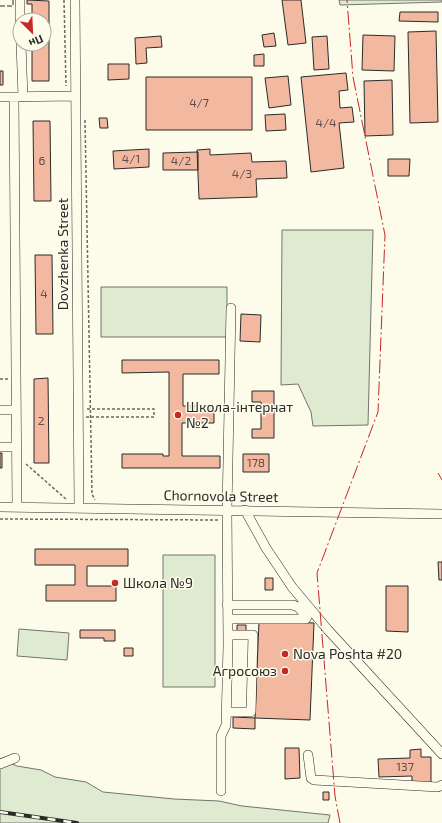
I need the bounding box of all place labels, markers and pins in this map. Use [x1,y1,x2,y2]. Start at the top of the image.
place label: Школа-інтернат №2 [186,398,293,431]
marker: Школа-інтернат №2 [173,410,183,420]
place label: Школа №9 [123,574,193,591]
marker: Школа №9 [110,578,120,588]
place label: Nova Poshta #20 [293,645,402,662]
marker: Nova Poshta #20 [280,649,290,659]
place label: Агросоюз [213,662,277,679]
marker: Агросоюз [280,666,290,676]

